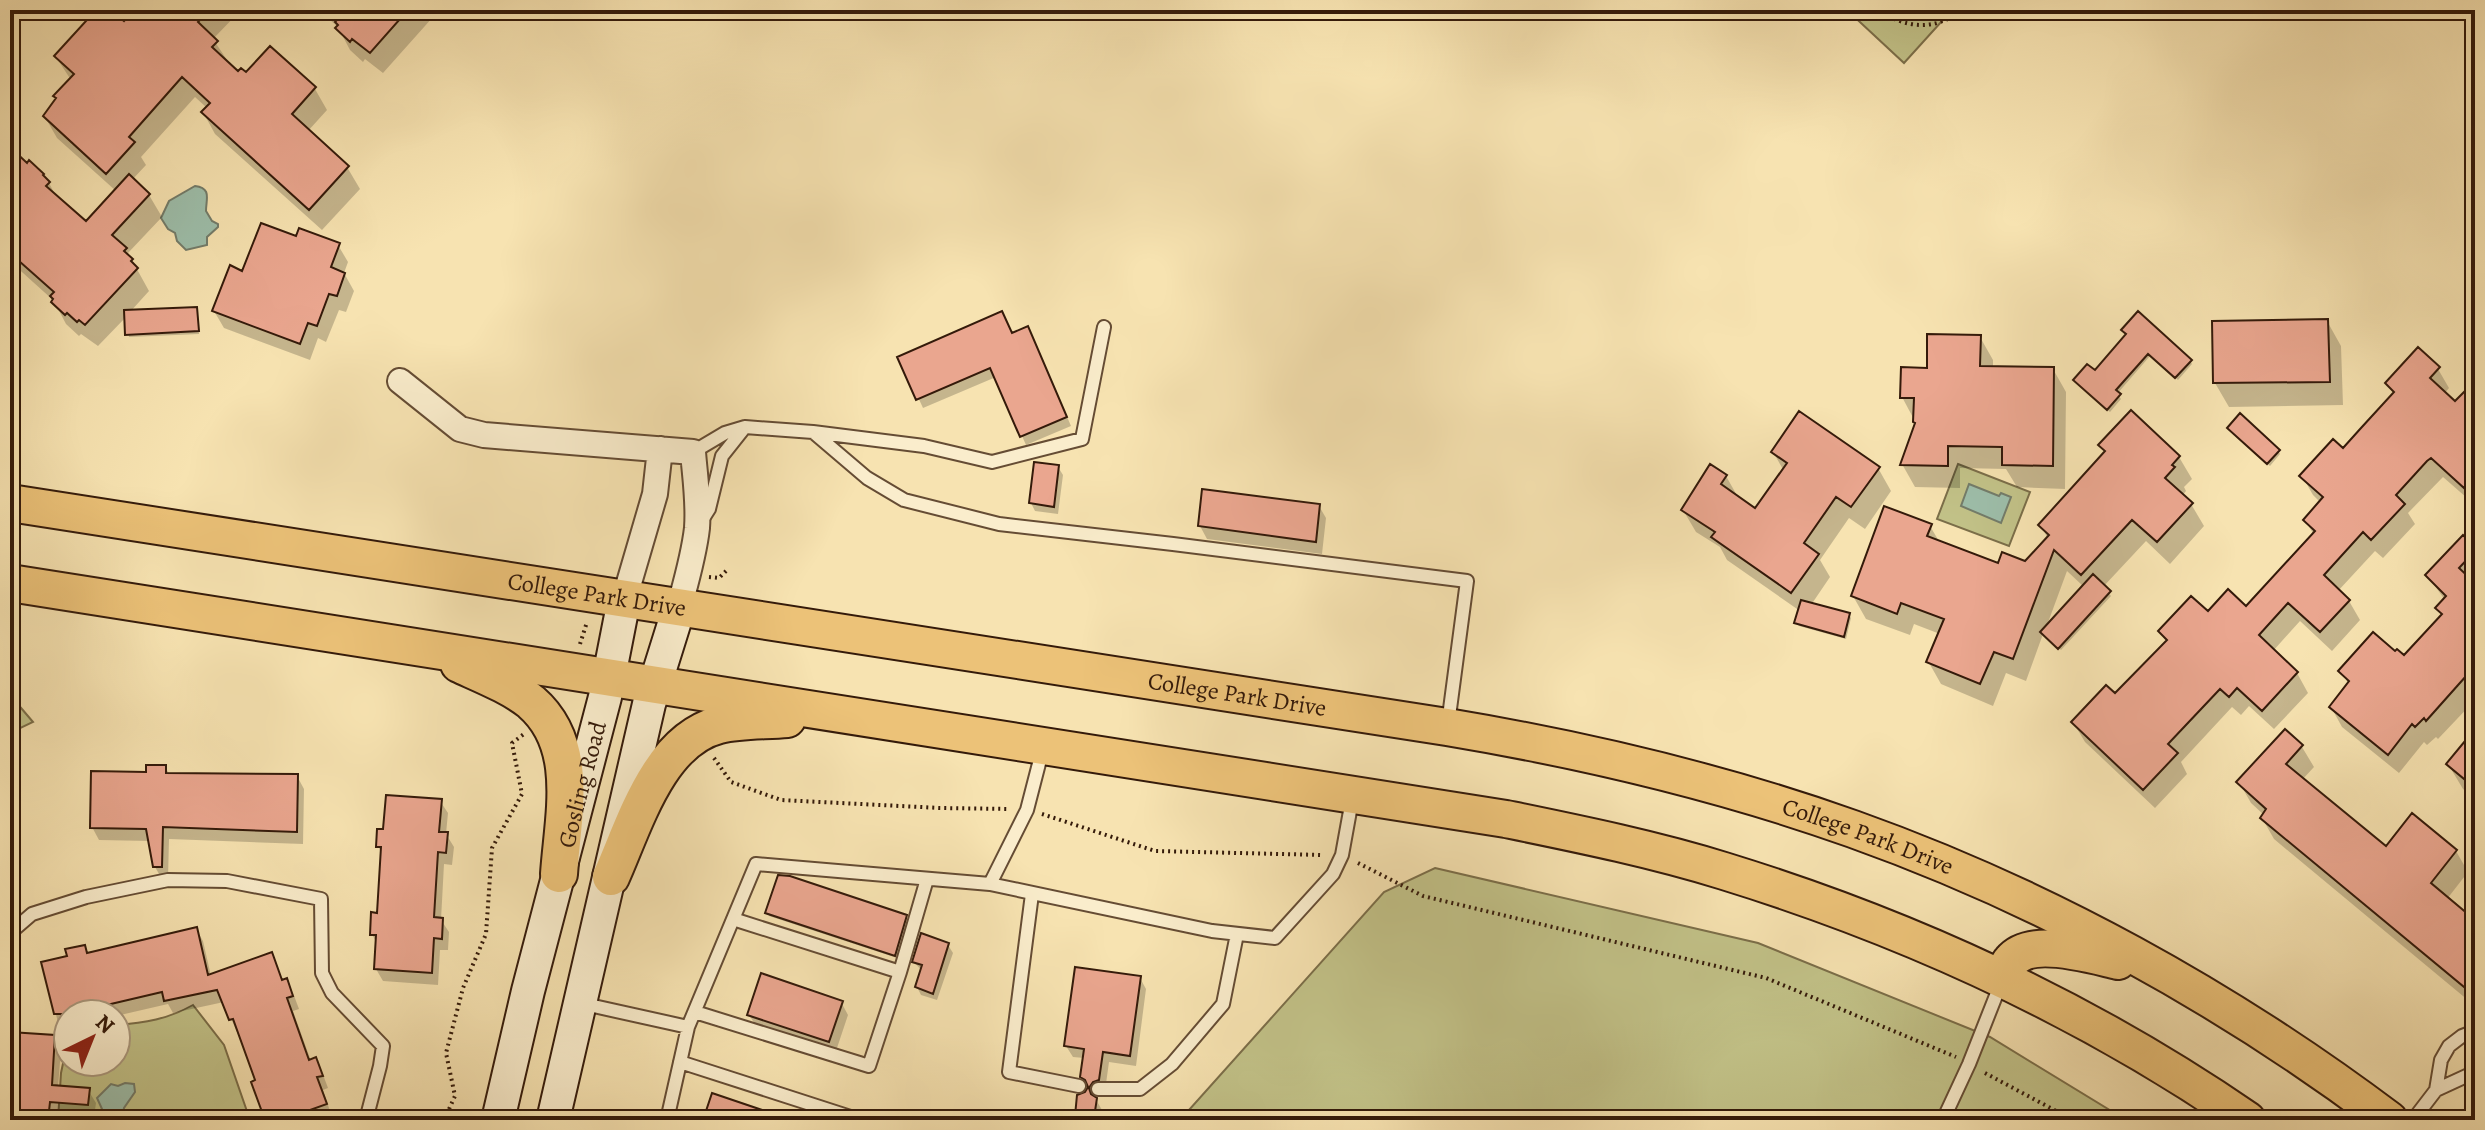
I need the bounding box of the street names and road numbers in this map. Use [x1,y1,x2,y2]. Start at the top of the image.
street label: College Park Drive [505,565,688,624]
street label: College Park Drive [1146,665,1329,724]
street label: Gosling Road [550,718,614,851]
street label: College Park Drive [1778,790,1958,882]

